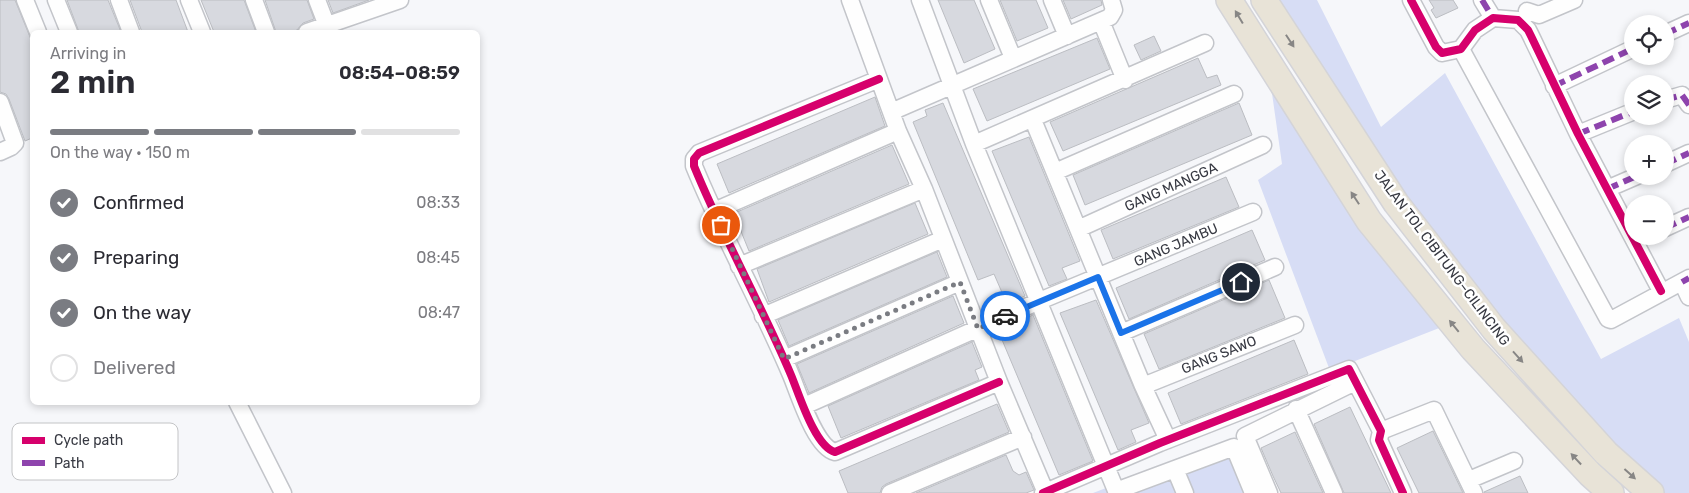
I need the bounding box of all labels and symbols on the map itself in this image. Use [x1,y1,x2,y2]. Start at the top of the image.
one-way arrow [1234,11,1243,24]
one-way arrow [1285,35,1295,48]
street label: GANG MANGGA [1122,159,1221,215]
street label: JALAN TOL CIBITUNG–CILINCING [1371,167,1513,349]
one-way arrow [1350,192,1359,205]
pin [700,204,742,246]
street label: GANG JAMBU [1131,220,1221,270]
pin [1220,261,1262,303]
courier [980,291,1030,341]
one-way arrow [1449,320,1460,333]
street label: GANG SAWO [1179,332,1259,378]
one-way arrow [1513,350,1524,363]
legend [12,423,178,480]
text: Cycle path [54,432,123,449]
one-way arrow [1570,454,1582,466]
text: Path [54,455,85,472]
one-way arrow [1624,468,1636,480]

